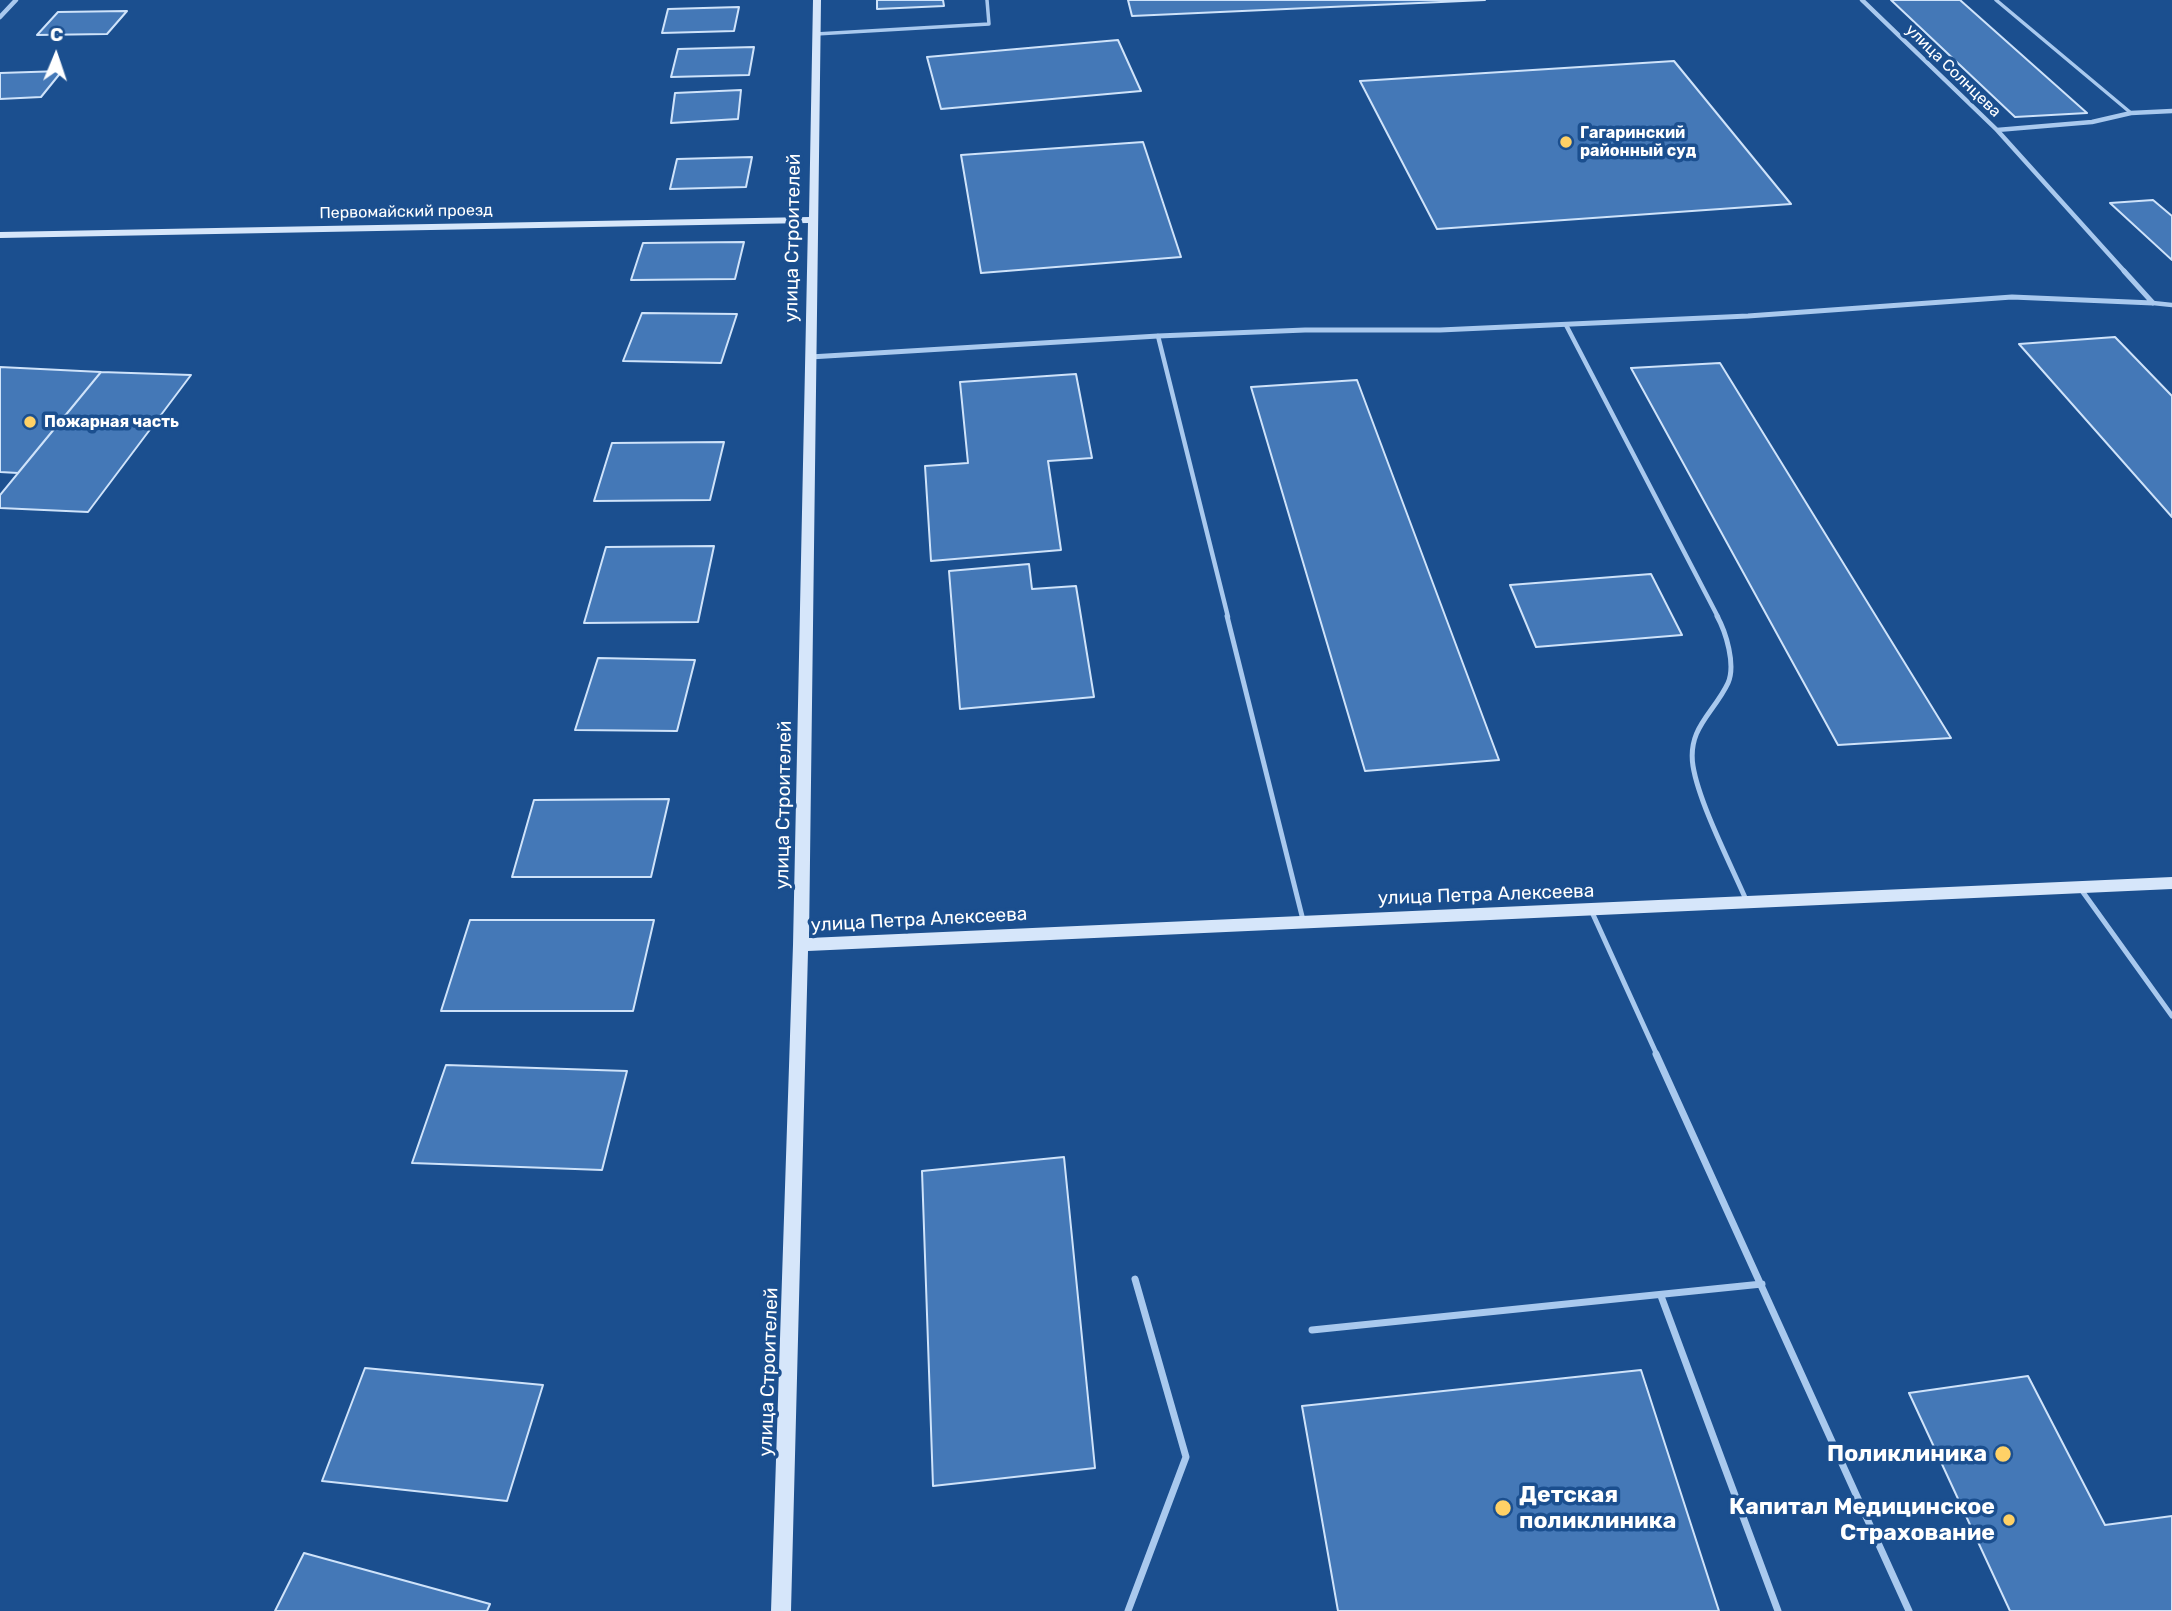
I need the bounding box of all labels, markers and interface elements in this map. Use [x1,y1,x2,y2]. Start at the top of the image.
north arrow [21,21,91,91]
street label: улица Солнцева [1901,21,2005,121]
text: С [50,23,64,46]
place label: Гагаринский районный суд [1580,123,1696,161]
marker: Гагаринский районный суд [1558,134,1574,150]
street label: улица Строителей [780,153,806,323]
street label: Первомайский проезд [319,201,493,223]
place label: Пожарная часть [44,412,179,432]
marker: Пожарная часть [22,414,38,430]
street label: улица Строителей [771,720,797,890]
street label: улица Петра Алексеева [1377,880,1595,910]
street label: улица Петра Алексеева [810,903,1028,937]
street label: улица Строителей [755,1287,783,1457]
place label: Поликлиника [1827,1440,1987,1468]
marker: Поликлиника [1993,1444,2013,1464]
place label: Детская поликлиника [1519,1481,1676,1535]
place label: Капитал Медицинское Страхование [1729,1493,1995,1547]
marker: Детская поликлиника [1493,1498,1513,1518]
marker: Капитал Медицинское Страхование [2001,1512,2017,1528]

